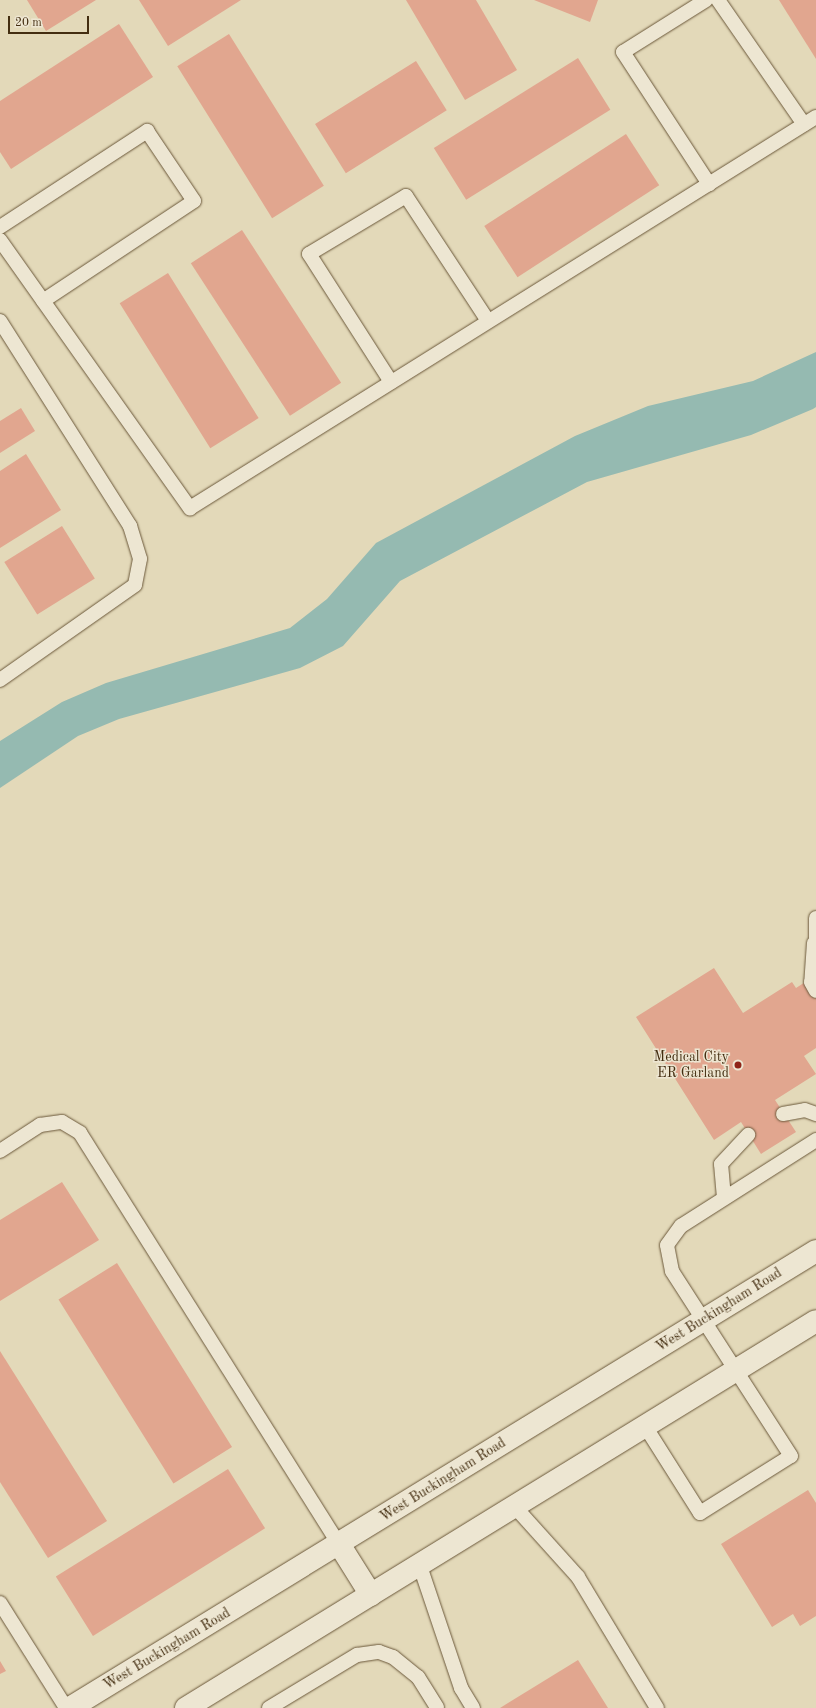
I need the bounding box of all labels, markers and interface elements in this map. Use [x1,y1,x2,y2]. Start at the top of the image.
scale bar [10,8,91,34]
text: 20 m [15,17,42,29]
place label: Medical City ER Garland [654,1049,729,1082]
marker: Medical City ER Garland [732,1059,744,1071]
street label: West Buckingham Road [653,1264,785,1356]
street label: West Buckingham Road [377,1434,509,1526]
street label: West Buckingham Road [100,1604,234,1694]

